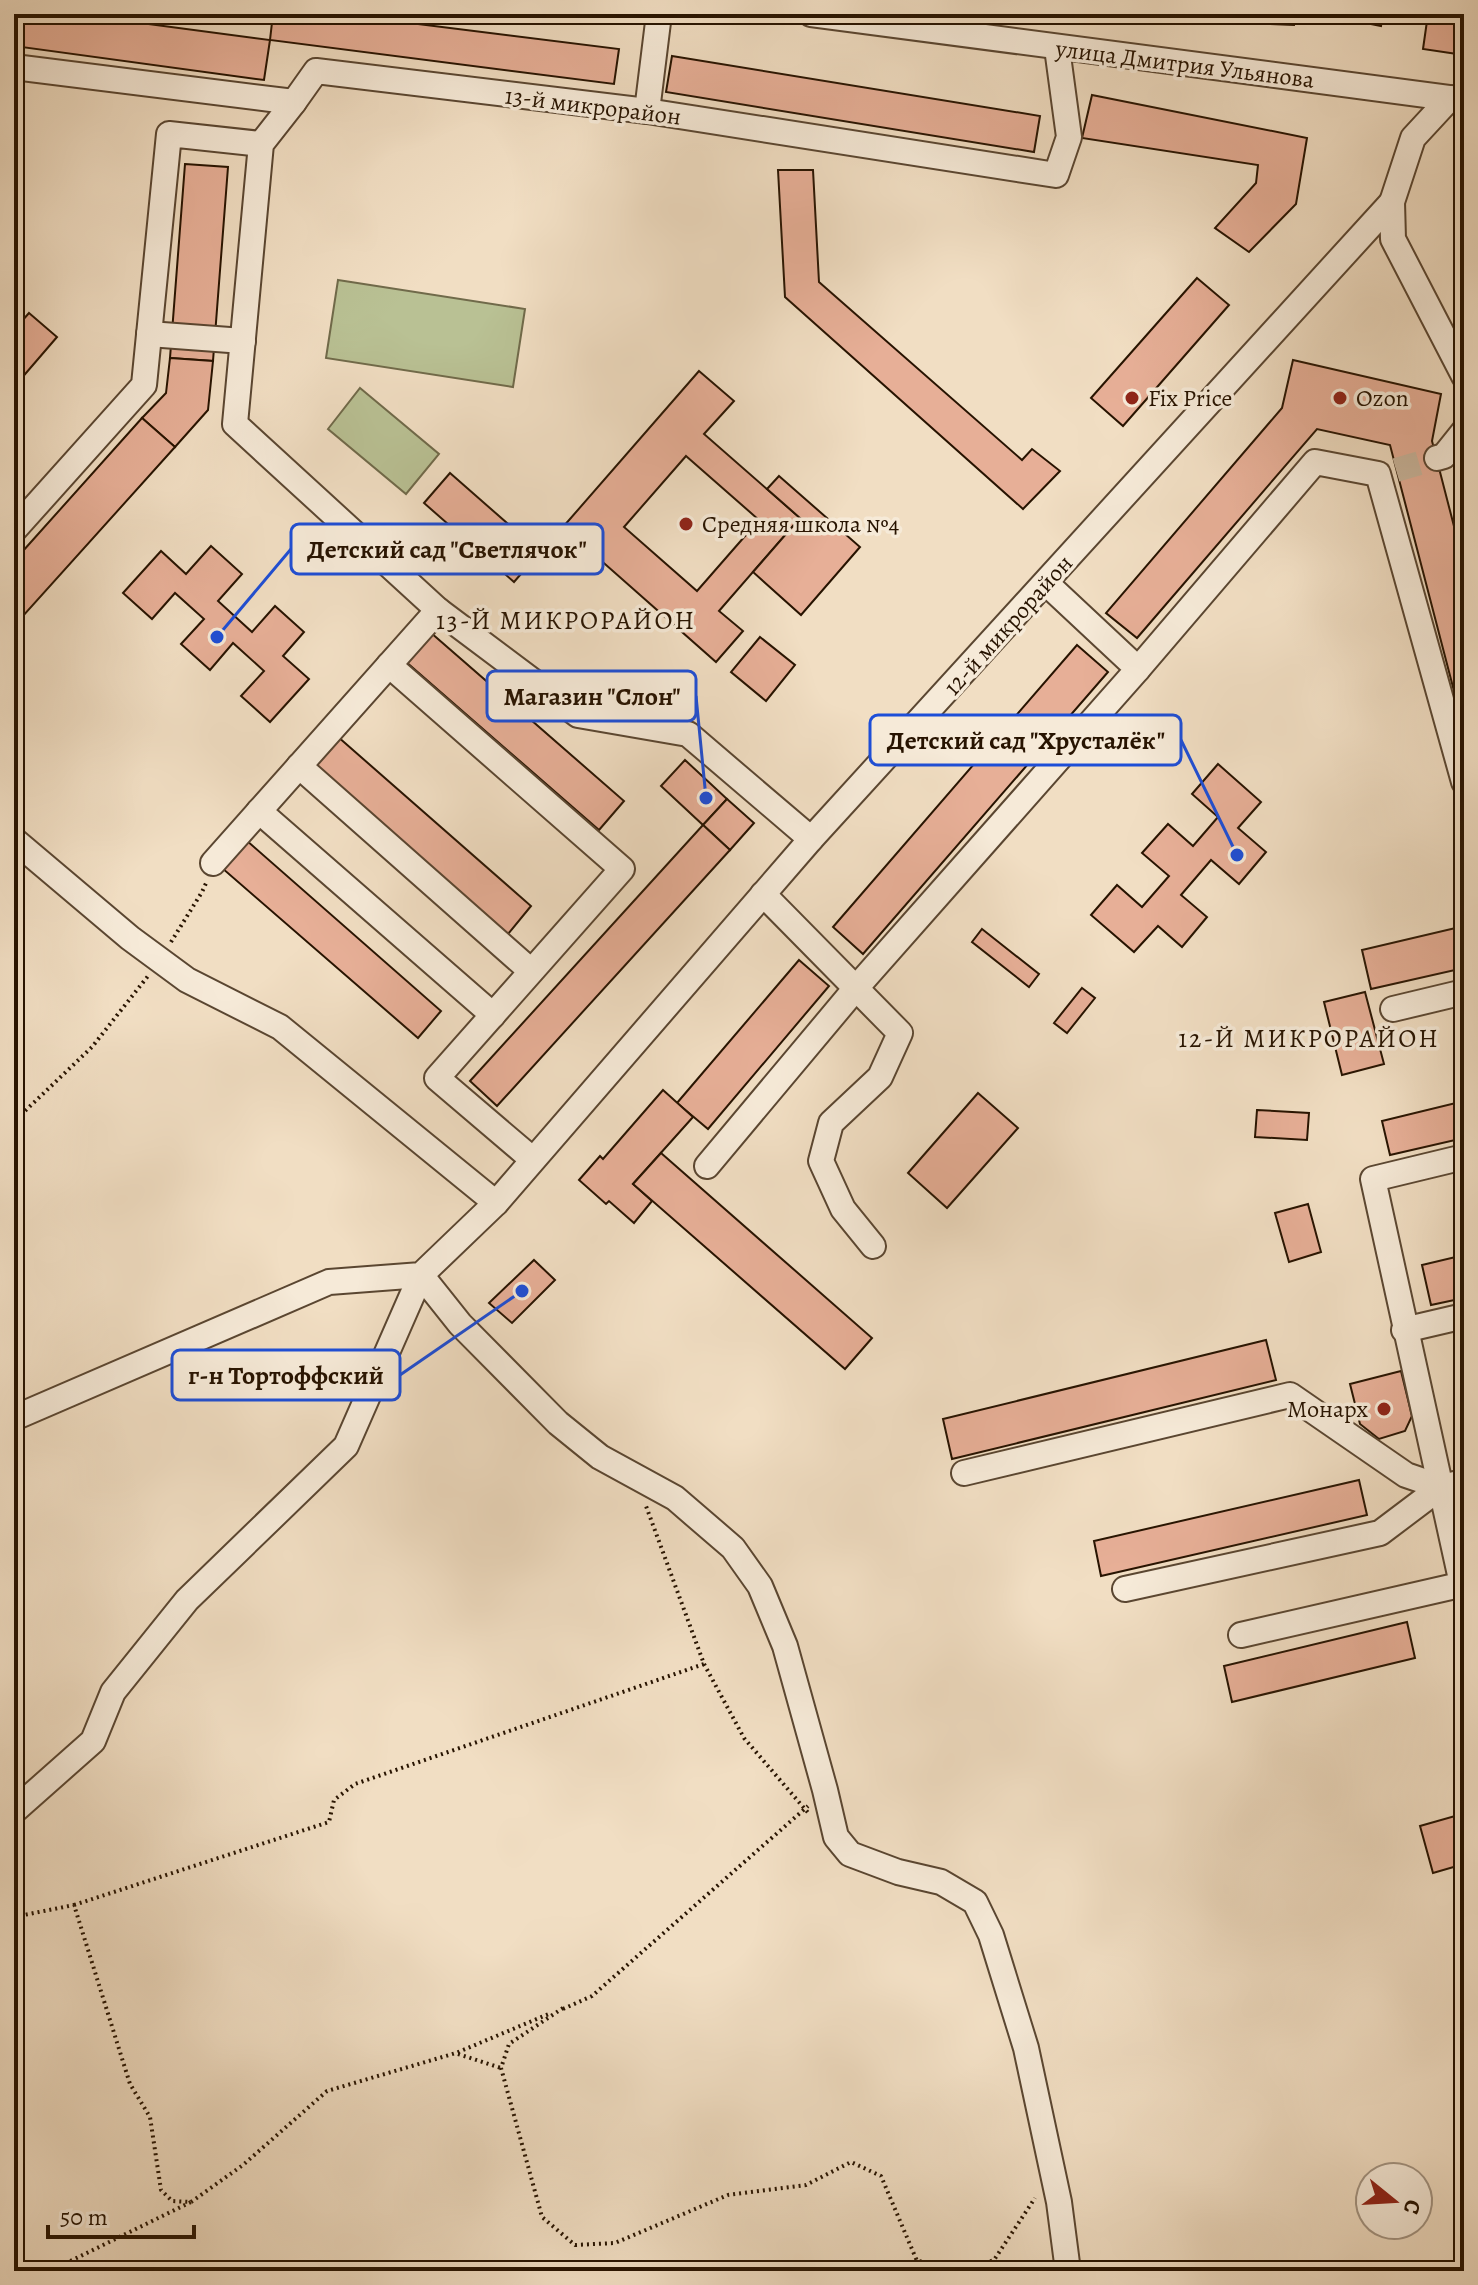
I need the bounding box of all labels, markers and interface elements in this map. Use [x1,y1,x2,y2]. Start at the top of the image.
street label: улица Дмитрия Ульянова [1053,32,1316,96]
street label: 13-й микрорайон [503,79,683,133]
place label: Fix Price [1148,382,1232,414]
place label: Ozon [1356,382,1409,414]
marker: Fix Price [1123,389,1141,407]
marker: Ozon [1331,389,1349,407]
place label: Средняя школа №4 [702,508,900,540]
marker: Средняя школа №4 [677,515,695,533]
callout: Детский сад "Светлячок" [291,524,603,574]
text: Детский сад "Светлячок" [307,532,587,567]
street label: 12-й микрорайон [936,548,1080,702]
district label: 13-Й МИКРОРАЙОН [436,603,696,638]
callout: Магазин "Слон" [487,671,696,721]
text: Магазин "Слон" [503,679,681,714]
callout: Детский сад "Хрусталёк" [870,715,1181,765]
text: Детский сад "Хрусталёк" [887,723,1165,758]
district label: 12-Й МИКРОРАЙОН [1178,1021,1440,1056]
callout: г-н Тортоффский [172,1350,400,1400]
text: г-н Тортоффский [188,1358,384,1393]
place label: Монарх [1287,1393,1368,1425]
marker: Монарх [1375,1400,1393,1418]
north arrow [1354,2161,1434,2241]
scale bar [48,2189,194,2239]
text: С [1396,2196,1428,2218]
text: 50 m [60,2201,108,2233]

